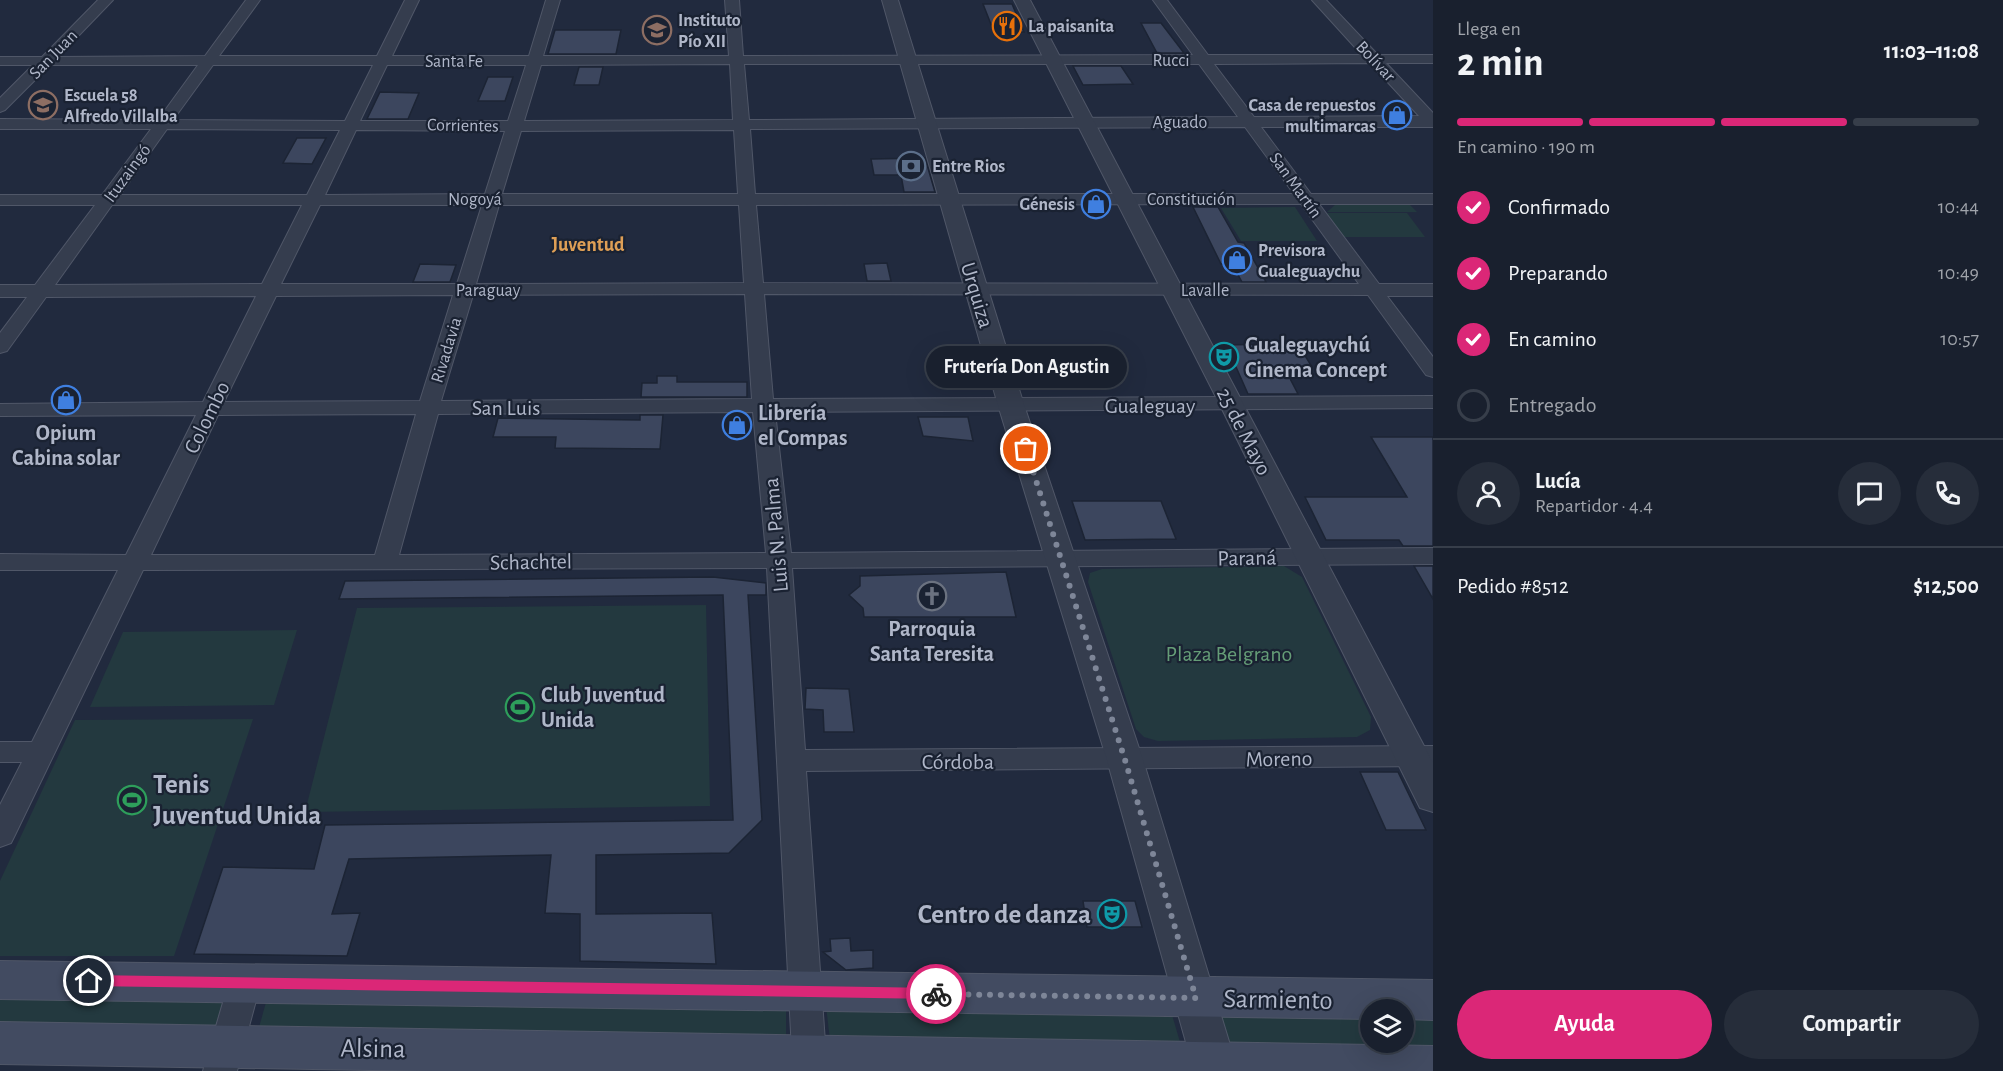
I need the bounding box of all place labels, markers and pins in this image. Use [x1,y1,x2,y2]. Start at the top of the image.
restaurant icon: La paisanita [991,10,1023,42]
place label: Instituto Pío XII [678,12,741,51]
school or university icon: Instituto Pío XII [641,14,673,46]
place label: La paisanita [1028,18,1115,36]
place label: Escuela 58 Alfredo Villalba [64,87,178,126]
school or university icon: Escuela 58 Alfredo Villalba [27,89,59,121]
place label: Casa de repuestos multimarcas [1248,97,1376,136]
shop icon: Casa de repuestos multimarcas [1381,99,1413,131]
bank icon: Entre Rios [895,150,927,182]
place label: Entre Rios [932,158,1005,176]
shop icon: Génesis [1080,188,1112,220]
place label: Génesis [1019,196,1075,214]
place label: Previsora Gualeguaychu [1258,242,1361,281]
shop icon: Previsora Gualeguaychu [1221,244,1253,276]
place label: Gualeguaychú Cinema Concept [1245,334,1387,381]
theatre icon: Gualeguaychú Cinema Concept [1208,341,1240,373]
callout: Frutería Don Agustin [926,347,1126,389]
shop icon: Opium Cabina solar [50,384,82,416]
place label: Librería el Compas [758,402,847,449]
shop icon: Librería el Compas [721,409,753,441]
place label: Opium Cabina solar [12,422,120,469]
pin [1000,423,1051,474]
church icon: Parroquia Santa Teresita [916,580,948,612]
place label: Parroquia Santa Teresita [870,618,995,665]
place label: Club Juventud Unida [541,684,666,731]
sports icon: Club Juventud Unida [504,691,536,723]
place label: Tenis Juventud Unida [153,771,321,829]
sports icon: Tenis Juventud Unida [116,784,148,816]
theatre icon: Centro de danza [1096,898,1128,930]
place label: Centro de danza [918,901,1091,928]
pin [63,955,114,1006]

